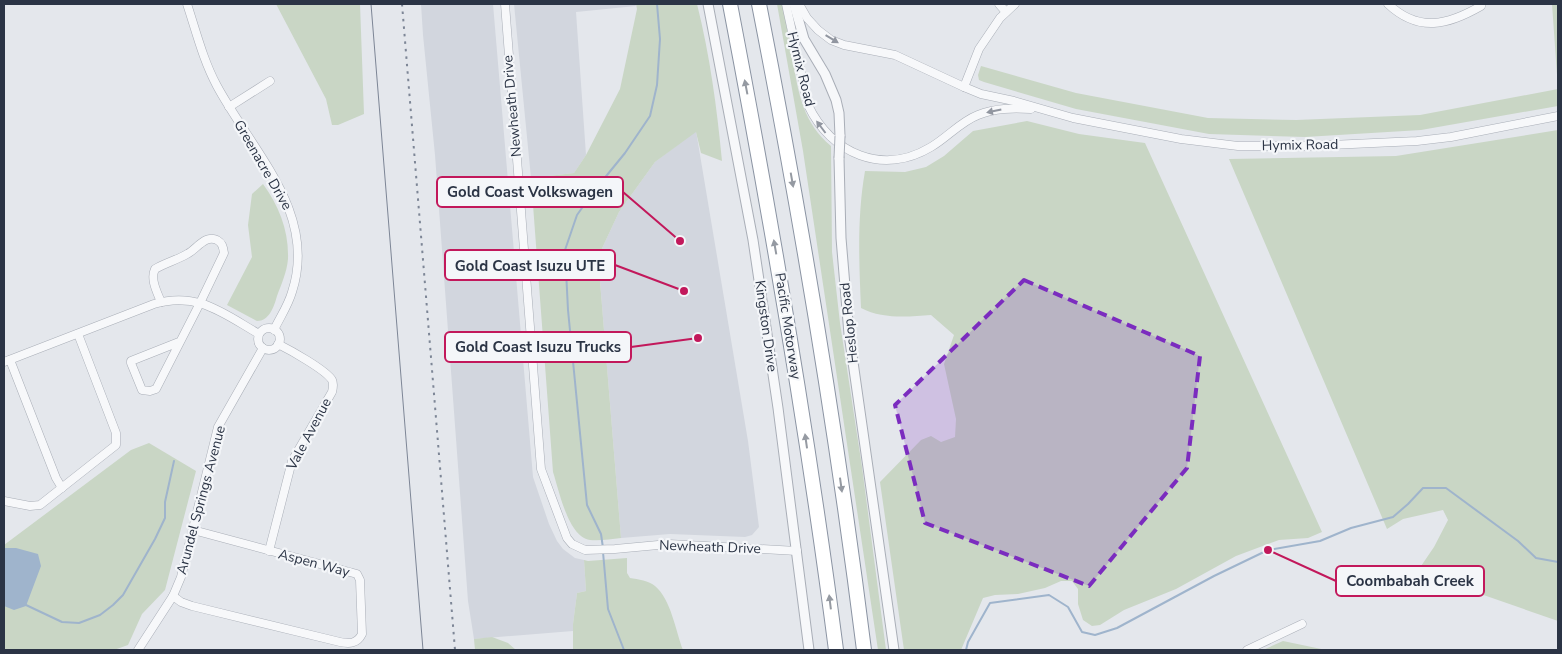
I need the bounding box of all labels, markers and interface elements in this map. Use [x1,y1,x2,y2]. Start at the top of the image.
street label: Hymix Road [783,30,819,108]
one-way arrow [825,34,838,43]
street label: Newheath Drive [498,54,526,158]
one-way arrow [742,79,750,95]
one-way arrow [987,107,1002,115]
street label: Greenacre Drive [230,117,296,213]
one-way arrow [815,121,826,134]
street label: Hymix Road [1262,135,1338,155]
one-way arrow [788,172,796,188]
callout: Gold Coast Volkswagen [437,177,623,207]
text: Gold Coast Volkswagen [447,182,613,202]
one-way arrow [771,238,779,254]
callout: Gold Coast Isuzu UTE [445,250,615,280]
text: Gold Coast Isuzu UTE [455,256,605,276]
street label: Pacific Motorway [770,271,806,381]
street label: Kingston Drive [750,279,782,373]
street label: Heslop Road [835,282,863,364]
callout: Gold Coast Isuzu Trucks [445,332,631,362]
text: Gold Coast Isuzu Trucks [455,337,621,357]
street label: Vale Avenue [282,395,336,474]
street label: Arundel Springs Avenue [172,423,230,577]
one-way arrow [802,433,810,449]
one-way arrow [837,478,845,494]
street label: Newheath Drive [659,536,761,558]
street label: Aspen Way [276,544,353,582]
callout: Coombabah Creek [1336,566,1484,596]
text: Coombabah Creek [1346,571,1475,591]
one-way arrow [826,594,834,610]

